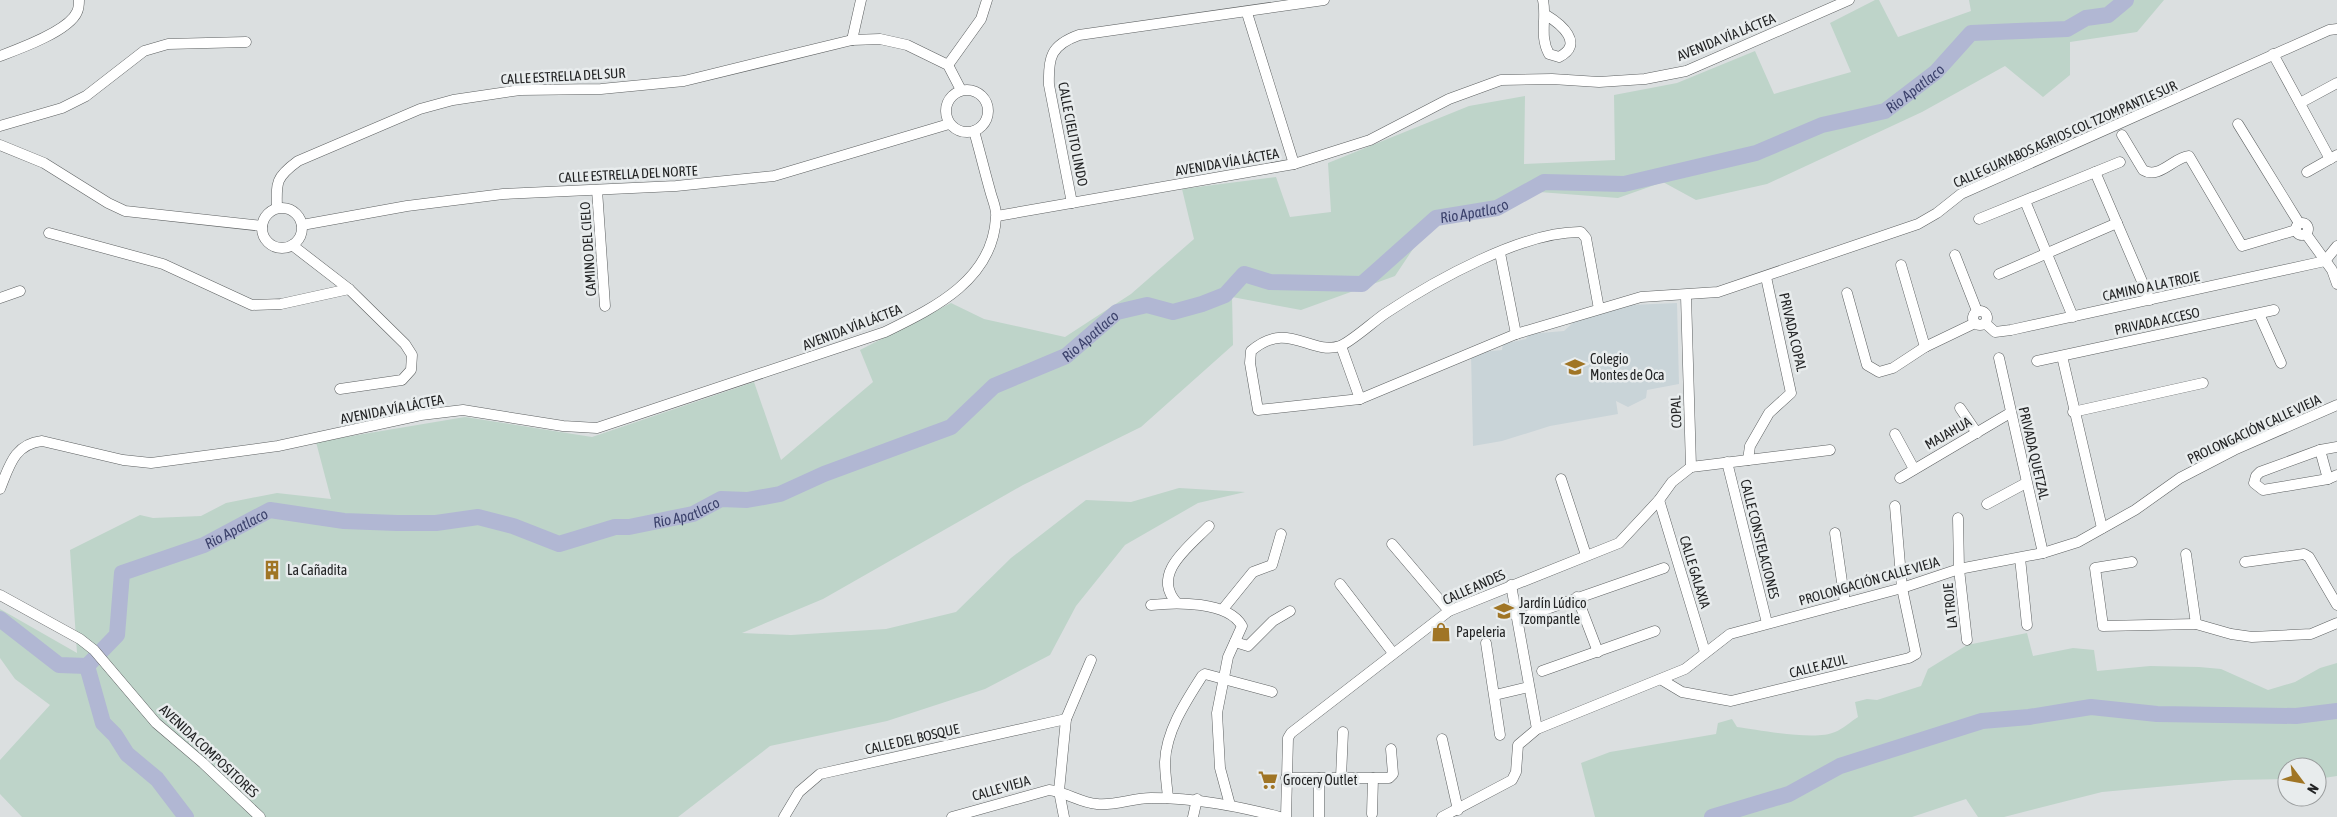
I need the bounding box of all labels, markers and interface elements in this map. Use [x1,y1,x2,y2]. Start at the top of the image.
street label: AVENIDA VÍA LÁCTEA [1675,10,1778,64]
water label: Rio Apatlaco [1882,60,1948,116]
street label: CALLE ESTRELLA DEL SUR [500,65,626,87]
street label: CALLE GUAYABOS AGRIOS COL TZOMPANTLE SUR [1951,77,2179,191]
street label: CALLE CIELITO LINDO [1055,80,1091,188]
street label: AVENIDA VÍA LÁCTEA [1174,145,1280,179]
street label: CALLE ESTRELLA DEL NORTE [558,162,698,186]
water label: Rio Apatlaco [1439,195,1511,226]
street label: CAMINO DEL CIELO [577,201,599,297]
street label: CAMINO A LA TROJE [2101,268,2201,304]
street label: PRIVADA COPAL [1776,291,1810,373]
street label: AVENIDA VÍA LÁCTEA [800,301,904,353]
street label: PRIVADA ACCESO [2113,304,2201,338]
water label: Rio Apatlaco [1058,306,1122,365]
place label: Colegio Montes de Oca [1590,351,1665,383]
school or university icon: Colegio Montes de Oca [1564,356,1586,378]
street label: AVENIDA VÍA LÁCTEA [339,391,445,427]
street label: PROLONGACIÓN CALLE VIEJA [2185,391,2323,467]
street label: COPAL [1667,395,1685,429]
street label: PRIVADA QUETZAL [2016,405,2053,501]
street label: MAJAHUA [1922,413,1974,453]
street label: CALLE CONSTELACIONES [1737,478,1783,601]
water label: Rio Apatlaco [651,493,722,530]
water label: Rio Apatlaco [201,504,271,552]
street label: CALLE GALAXIA [1676,534,1714,610]
street label: PROLONGACIÓN CALLE VIEJA [1797,553,1941,609]
building icon: La Cañadita [261,559,283,581]
place label: La Cañadita [287,562,347,578]
street label: CALLE ANDES [1440,566,1508,608]
street label: LA TROJE [1940,583,1960,629]
place label: Jardín Lúdico Tzompantle [1519,595,1586,627]
school or university icon: Jardín Lúdico Tzompantle [1493,600,1515,622]
shop icon: Papeleria [1430,621,1452,643]
place label: Papeleria [1456,624,1506,640]
street label: CALLE AZUL [1788,651,1849,681]
street label: AVENIDA COMPOSITORES [156,701,262,801]
street label: CALLE DEL BOSQUE [863,720,961,758]
north arrow [2277,757,2327,807]
supermarket icon: Grocery Outlet [1257,769,1279,791]
street label: CALLE VIEJA [970,772,1032,804]
place label: Grocery Outlet [1283,772,1357,788]
text: N [2304,781,2322,797]

